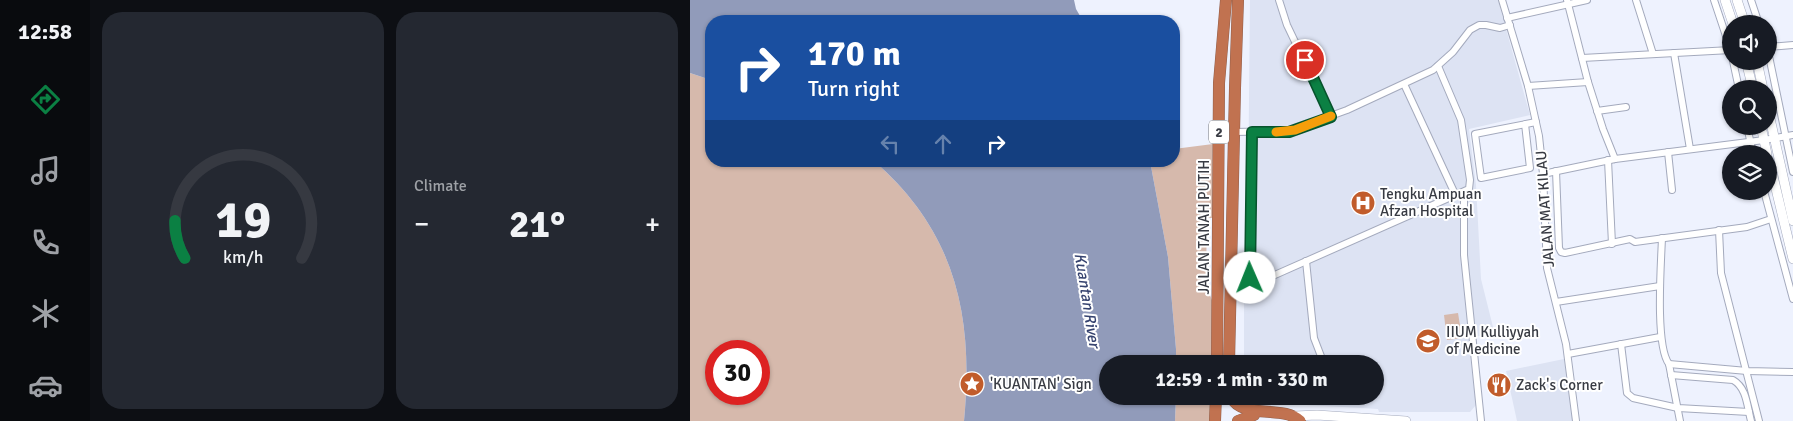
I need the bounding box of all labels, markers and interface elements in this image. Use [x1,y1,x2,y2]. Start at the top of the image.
map controls [1722,15,1777,200]
button: sound [1722,15,1777,70]
text: 12:58 [18,18,72,45]
text: 170 m [808,32,901,75]
icon: right [725,35,790,100]
pin [1284,39,1326,81]
icon: arrive [1291,46,1319,74]
text: Turn right [808,75,900,102]
button: search [1722,80,1777,135]
icon: directions [28,82,63,117]
road number: 2 [1209,120,1229,144]
icon: left [876,130,904,158]
icon: ahead [929,130,957,158]
icon: right [982,130,1010,158]
button: layers [1722,145,1777,200]
street label: JALAN MAT KILAU [1532,150,1558,268]
icon: music [28,153,63,188]
street label: JALAN TANAH PUTIH [1195,160,1213,294]
text: Climate [414,176,467,196]
place label: Tengku Ampuan Afzan Hospital [1380,185,1482,220]
text: 19 [215,188,271,252]
hospital icon: Tengku Ampuan Afzan Hospital [1350,190,1376,216]
text: 21° [509,201,565,248]
text: − [414,207,429,241]
text: + [645,207,660,241]
icon: phone [28,225,63,260]
text: km/h [223,246,263,268]
water label: Kuantan River [1070,251,1105,351]
position arrow [1223,251,1275,303]
icon: climate [28,296,63,331]
place label: IIUM Kulliyyah of Medicine [1446,323,1539,358]
school or university icon: IIUM Kulliyyah of Medicine [1415,328,1441,354]
speed limit sign: 30 [705,340,770,405]
icon: car [28,368,63,403]
text: 12:59 · 1 min · 330 m [1155,368,1328,392]
place icon: 'KUANTAN' Sign [959,371,985,397]
restaurant icon: Zack's Corner [1486,372,1512,398]
place label: 'KUANTAN' Sign [990,375,1092,393]
place label: Zack's Corner [1516,376,1603,394]

